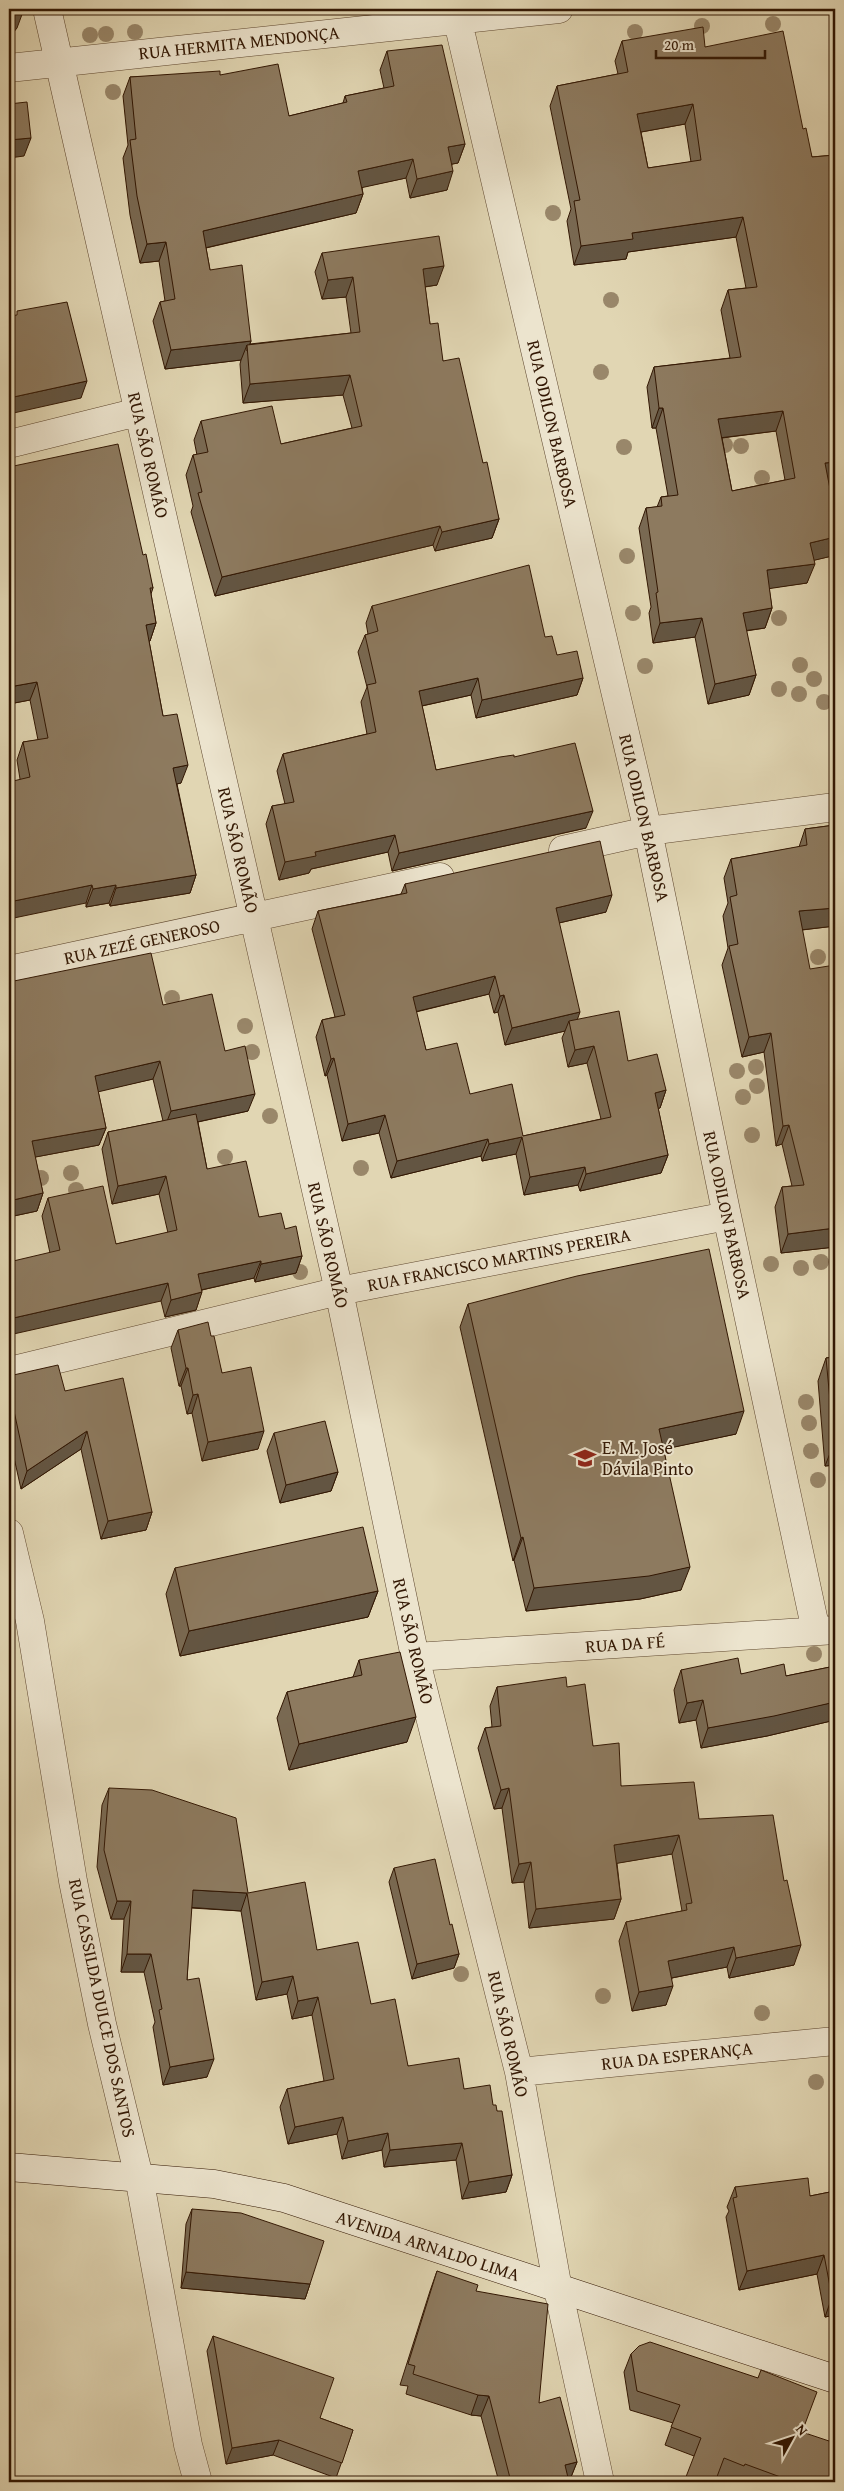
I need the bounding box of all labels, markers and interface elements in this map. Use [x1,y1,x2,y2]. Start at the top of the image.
street label: RUA HERMITA MENDONÇA [137,19,341,66]
scale bar [656,28,765,60]
text: 20 m [664,34,695,55]
street label: RUA ODILON BARBOSA [520,337,585,511]
street label: RUA SÃO ROMÃO [121,389,176,521]
street label: RUA ODILON BARBOSA [612,731,677,905]
street label: RUA SÃO ROMÃO [211,784,266,916]
street label: RUA ZEZÉ GENEROSO [61,912,223,971]
street label: RUA ODILON BARBOSA [696,1128,759,1302]
street label: RUA SÃO ROMÃO [301,1179,356,1311]
street label: RUA FRANCISCO MARTINS PEREIRA [365,1221,633,1298]
place label: E. M. José Dávila Pinto [602,1434,693,1482]
school or university icon: E. M. José Dávila Pinto [572,1445,598,1471]
street label: RUA SÃO ROMÃO [386,1575,441,1707]
street label: RUA DA FÉ [584,1627,666,1660]
street label: RUA CASSILDA DULCE DOS SANTOS [62,1876,143,2140]
street label: RUA SÃO ROMÃO [481,1968,536,2100]
street label: RUA DA ESPERANÇA [600,2034,754,2077]
street label: AVENIDA ARNALDO LIMA [333,2203,523,2288]
north arrow [766,2414,816,2464]
text: N [791,2420,813,2440]

